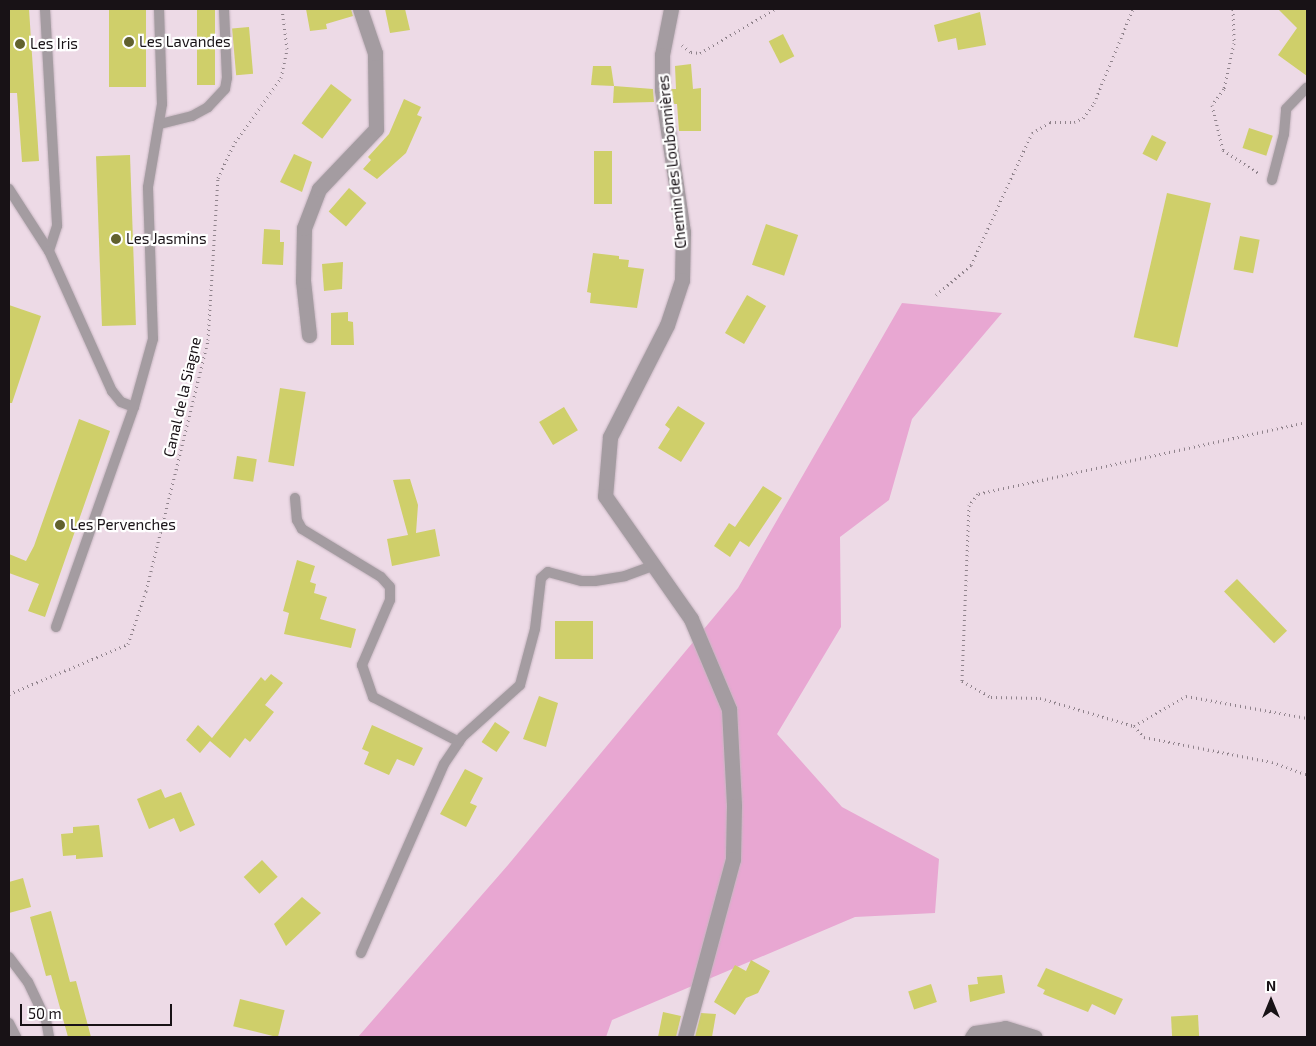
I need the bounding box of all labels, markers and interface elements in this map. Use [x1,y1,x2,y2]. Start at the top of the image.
place label: Les Lavandes [139,33,231,51]
place label: Les Iris [30,35,78,53]
marker: Les Lavandes [123,36,135,48]
marker: Les Iris [14,38,26,50]
street label: Chemin des Loubonnières [654,74,690,250]
place label: Les Jasmins [126,230,207,248]
marker: Les Jasmins [110,233,122,245]
street label: Canal de la Siagne [159,335,205,459]
place label: Les Pervenches [70,516,176,534]
marker: Les Pervenches [54,519,66,531]
north arrow [1246,976,1296,1026]
text: N [1266,977,1276,994]
scale bar [22,994,175,1026]
text: 50 m [28,1004,62,1022]

